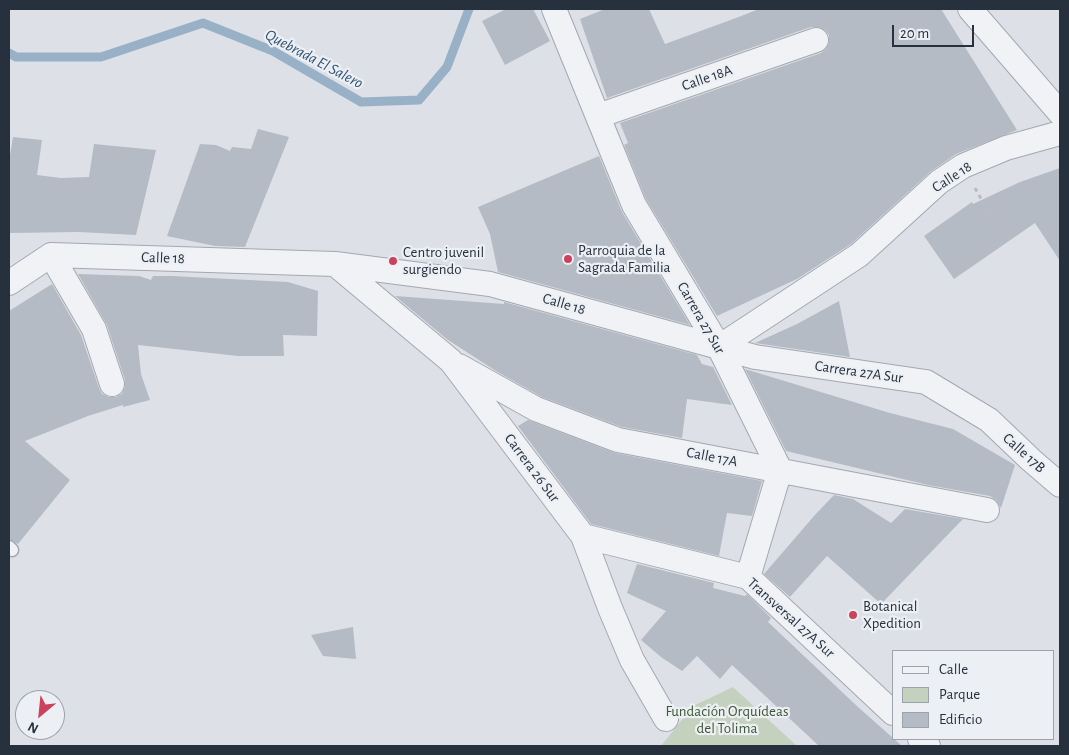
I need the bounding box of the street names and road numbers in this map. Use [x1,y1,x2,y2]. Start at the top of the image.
street label: Calle 18A [679,61,735,95]
street label: Calle 18 [929,158,975,196]
street label: Calle 18 [141,248,185,268]
street label: Carrera 27 Sur [673,279,729,357]
street label: Calle 18 [540,289,588,319]
street label: Carrera 27A Sur [814,357,904,387]
street label: Calle 17B [999,429,1049,477]
street label: Carrera 26 Sur [500,430,564,506]
street label: Calle 17A [685,443,739,471]
street label: Transversal 27A Sur [744,574,838,662]

